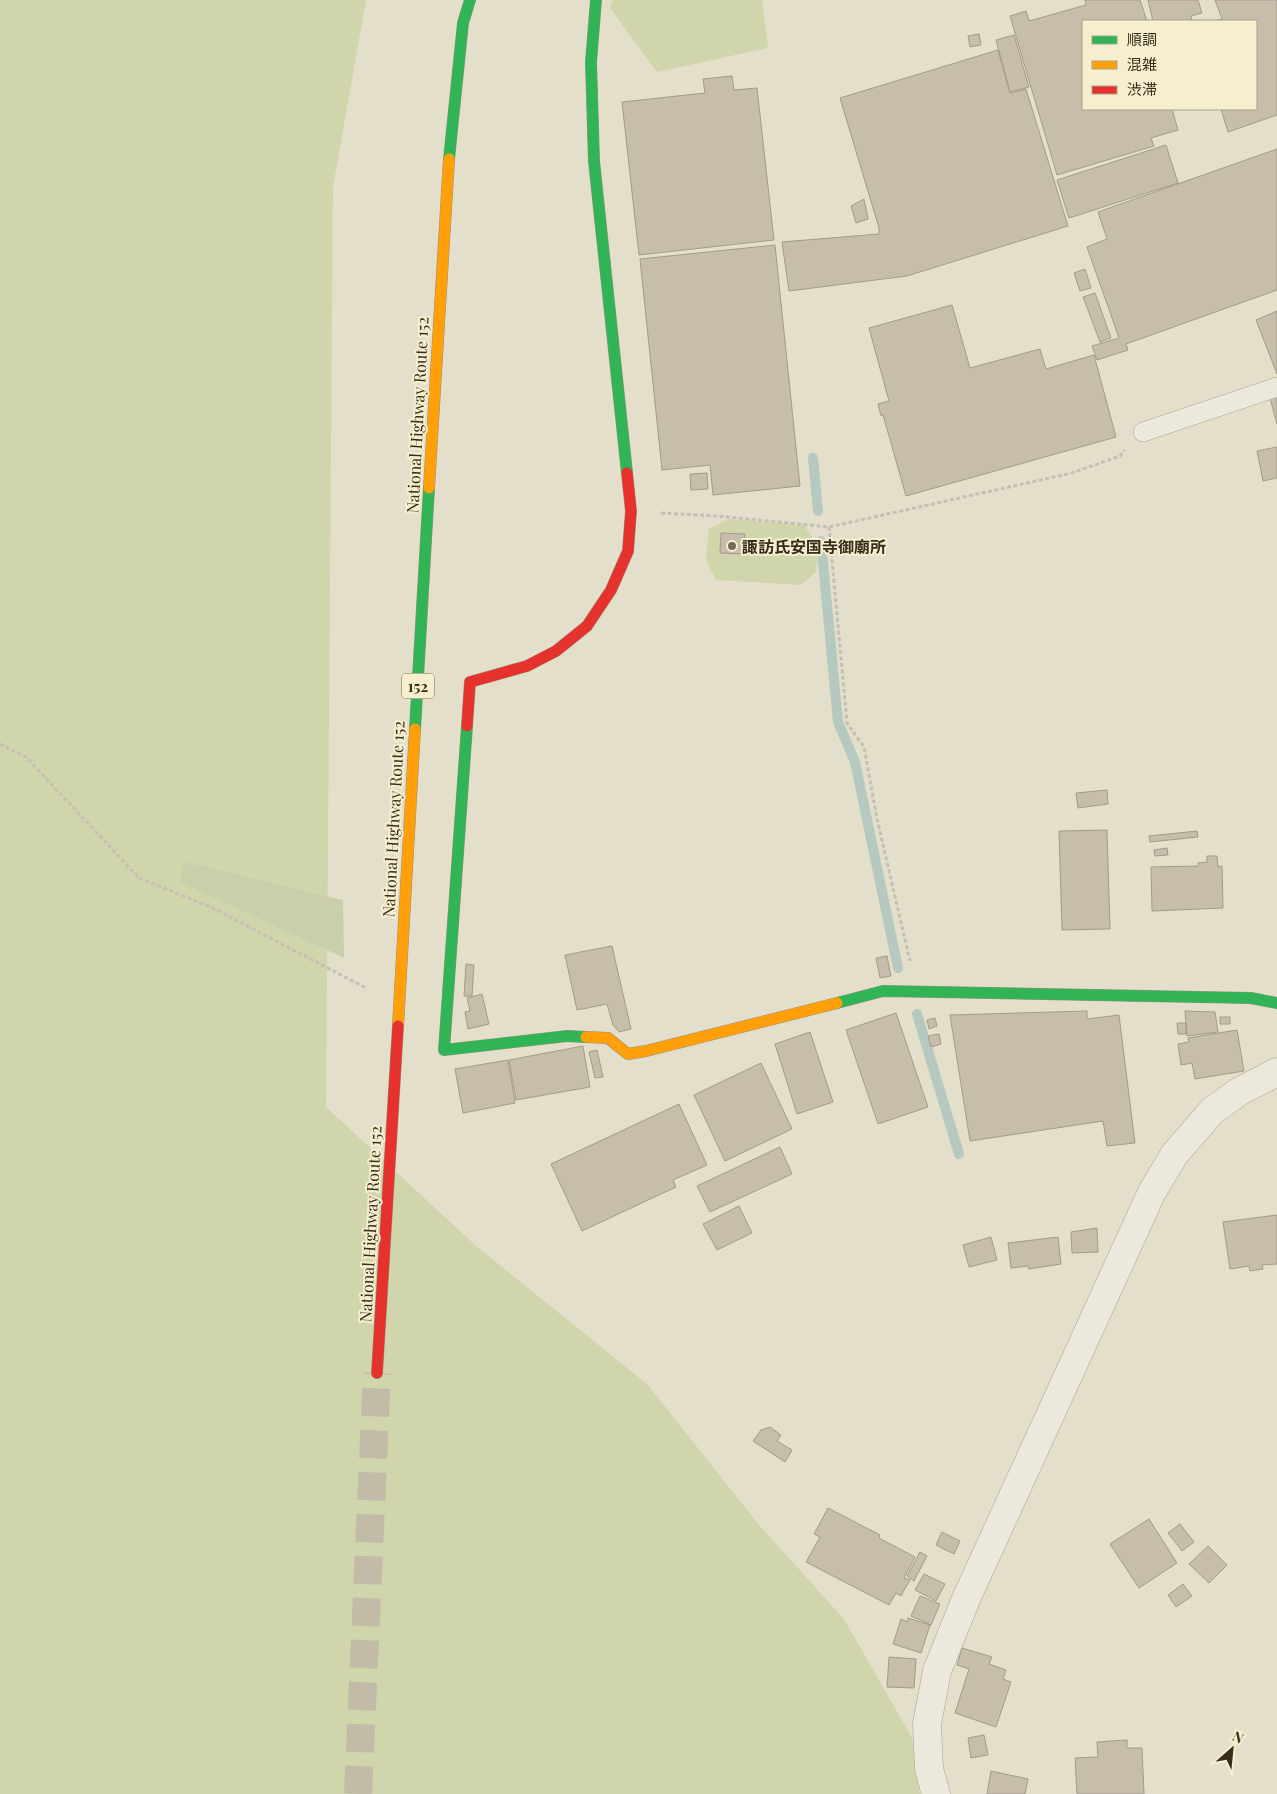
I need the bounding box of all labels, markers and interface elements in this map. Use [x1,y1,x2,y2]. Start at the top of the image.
legend [1082,20,1257,110]
text: 順調 [1127,29,1157,49]
text: 混雑 [1127,54,1157,74]
text: 渋滞 [1127,79,1157,99]
street label: National Highway Route 152 [401,316,433,514]
place label: 諏訪氏安国寺御廟所 [742,536,886,557]
marker: 諏訪氏安国寺御廟所 [726,540,738,552]
road number: 152 [402,674,434,698]
street label: National Highway Route 152 [377,720,409,918]
street label: National Highway Route 152 [354,1125,386,1323]
north arrow [1207,1724,1257,1774]
text: N [1229,1726,1247,1748]

